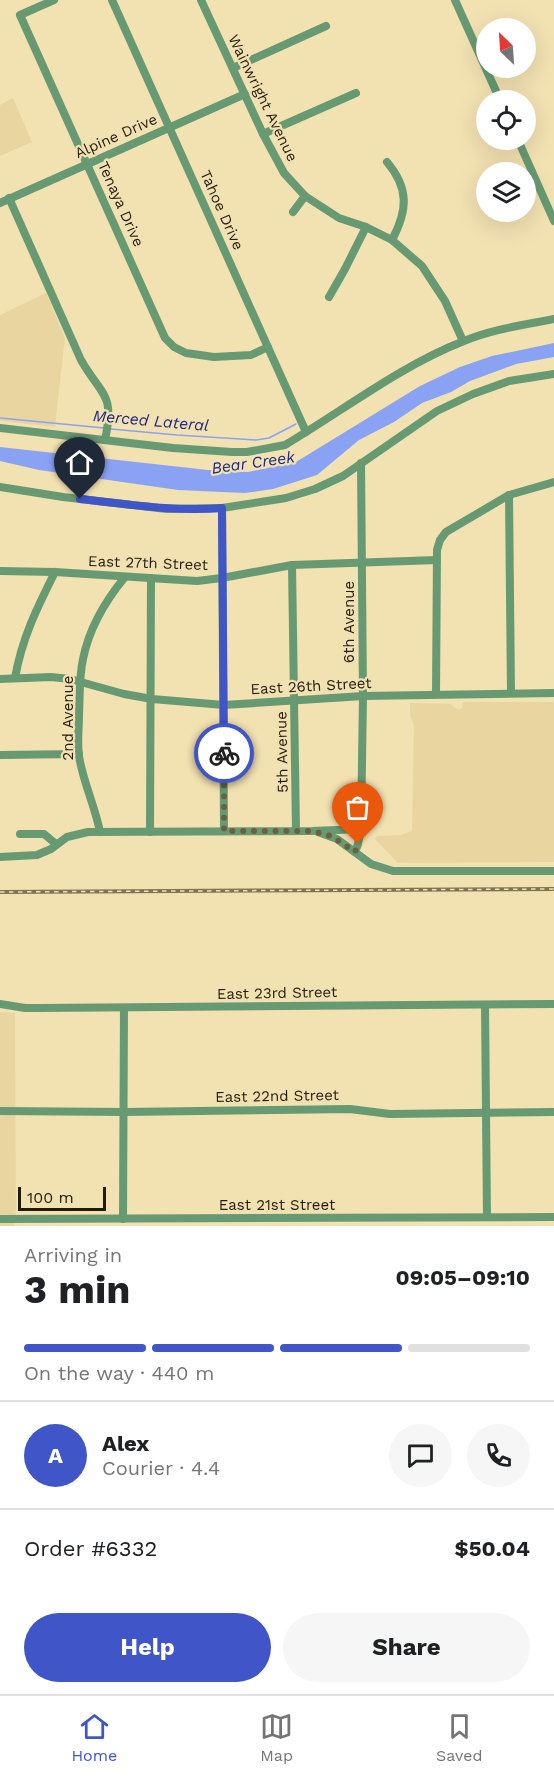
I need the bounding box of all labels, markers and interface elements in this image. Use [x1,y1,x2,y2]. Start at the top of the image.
north arrow [476,18,536,78]
map controls [476,18,536,222]
street label: Wainwright Avenue [224,32,302,164]
button: locate [476,90,536,150]
street label: Alpine Drive [72,110,160,162]
street label: Tenaya Drive [94,159,148,249]
button: layers [476,162,536,222]
street label: Tahoe Drive [196,167,248,253]
water label: Merced Lateral [92,406,210,435]
pin [54,437,105,499]
icon: home [63,446,96,479]
water label: Bear Creek [210,447,297,478]
street label: East 27th Street [88,552,209,574]
street label: 6th Avenue [340,581,358,663]
street label: East 26th Street [250,674,373,698]
street label: 2nd Avenue [59,675,77,761]
street label: 5th Avenue [272,711,292,793]
courier [194,723,254,783]
icon: bike [208,737,241,770]
pin [332,782,383,844]
icon: bag [341,791,374,824]
street label: East 23rd Street [217,983,338,1003]
street label: East 22nd Street [215,1086,340,1106]
scale bar [18,1184,106,1212]
text: 100 m [27,1188,74,1207]
street label: East 21st Street [219,1196,336,1214]
text: Arriving in [24,1243,122,1267]
text: 09:05–09:10 [396,1265,530,1290]
text: 3 min [24,1267,131,1312]
text: On the way · 440 m [24,1361,214,1385]
button: chat [389,1424,452,1487]
button: phone [467,1424,530,1487]
text: Alex [102,1431,149,1456]
text: A [48,1443,63,1468]
text: Courier · 4.4 [102,1456,220,1480]
text: Order #6332 [24,1536,157,1561]
text: $50.04 [455,1536,530,1561]
button: Help [24,1613,271,1682]
button: Share [283,1613,530,1682]
tab: Home [71,1710,117,1765]
tab: Map [260,1710,293,1765]
tab: Saved [436,1710,483,1765]

